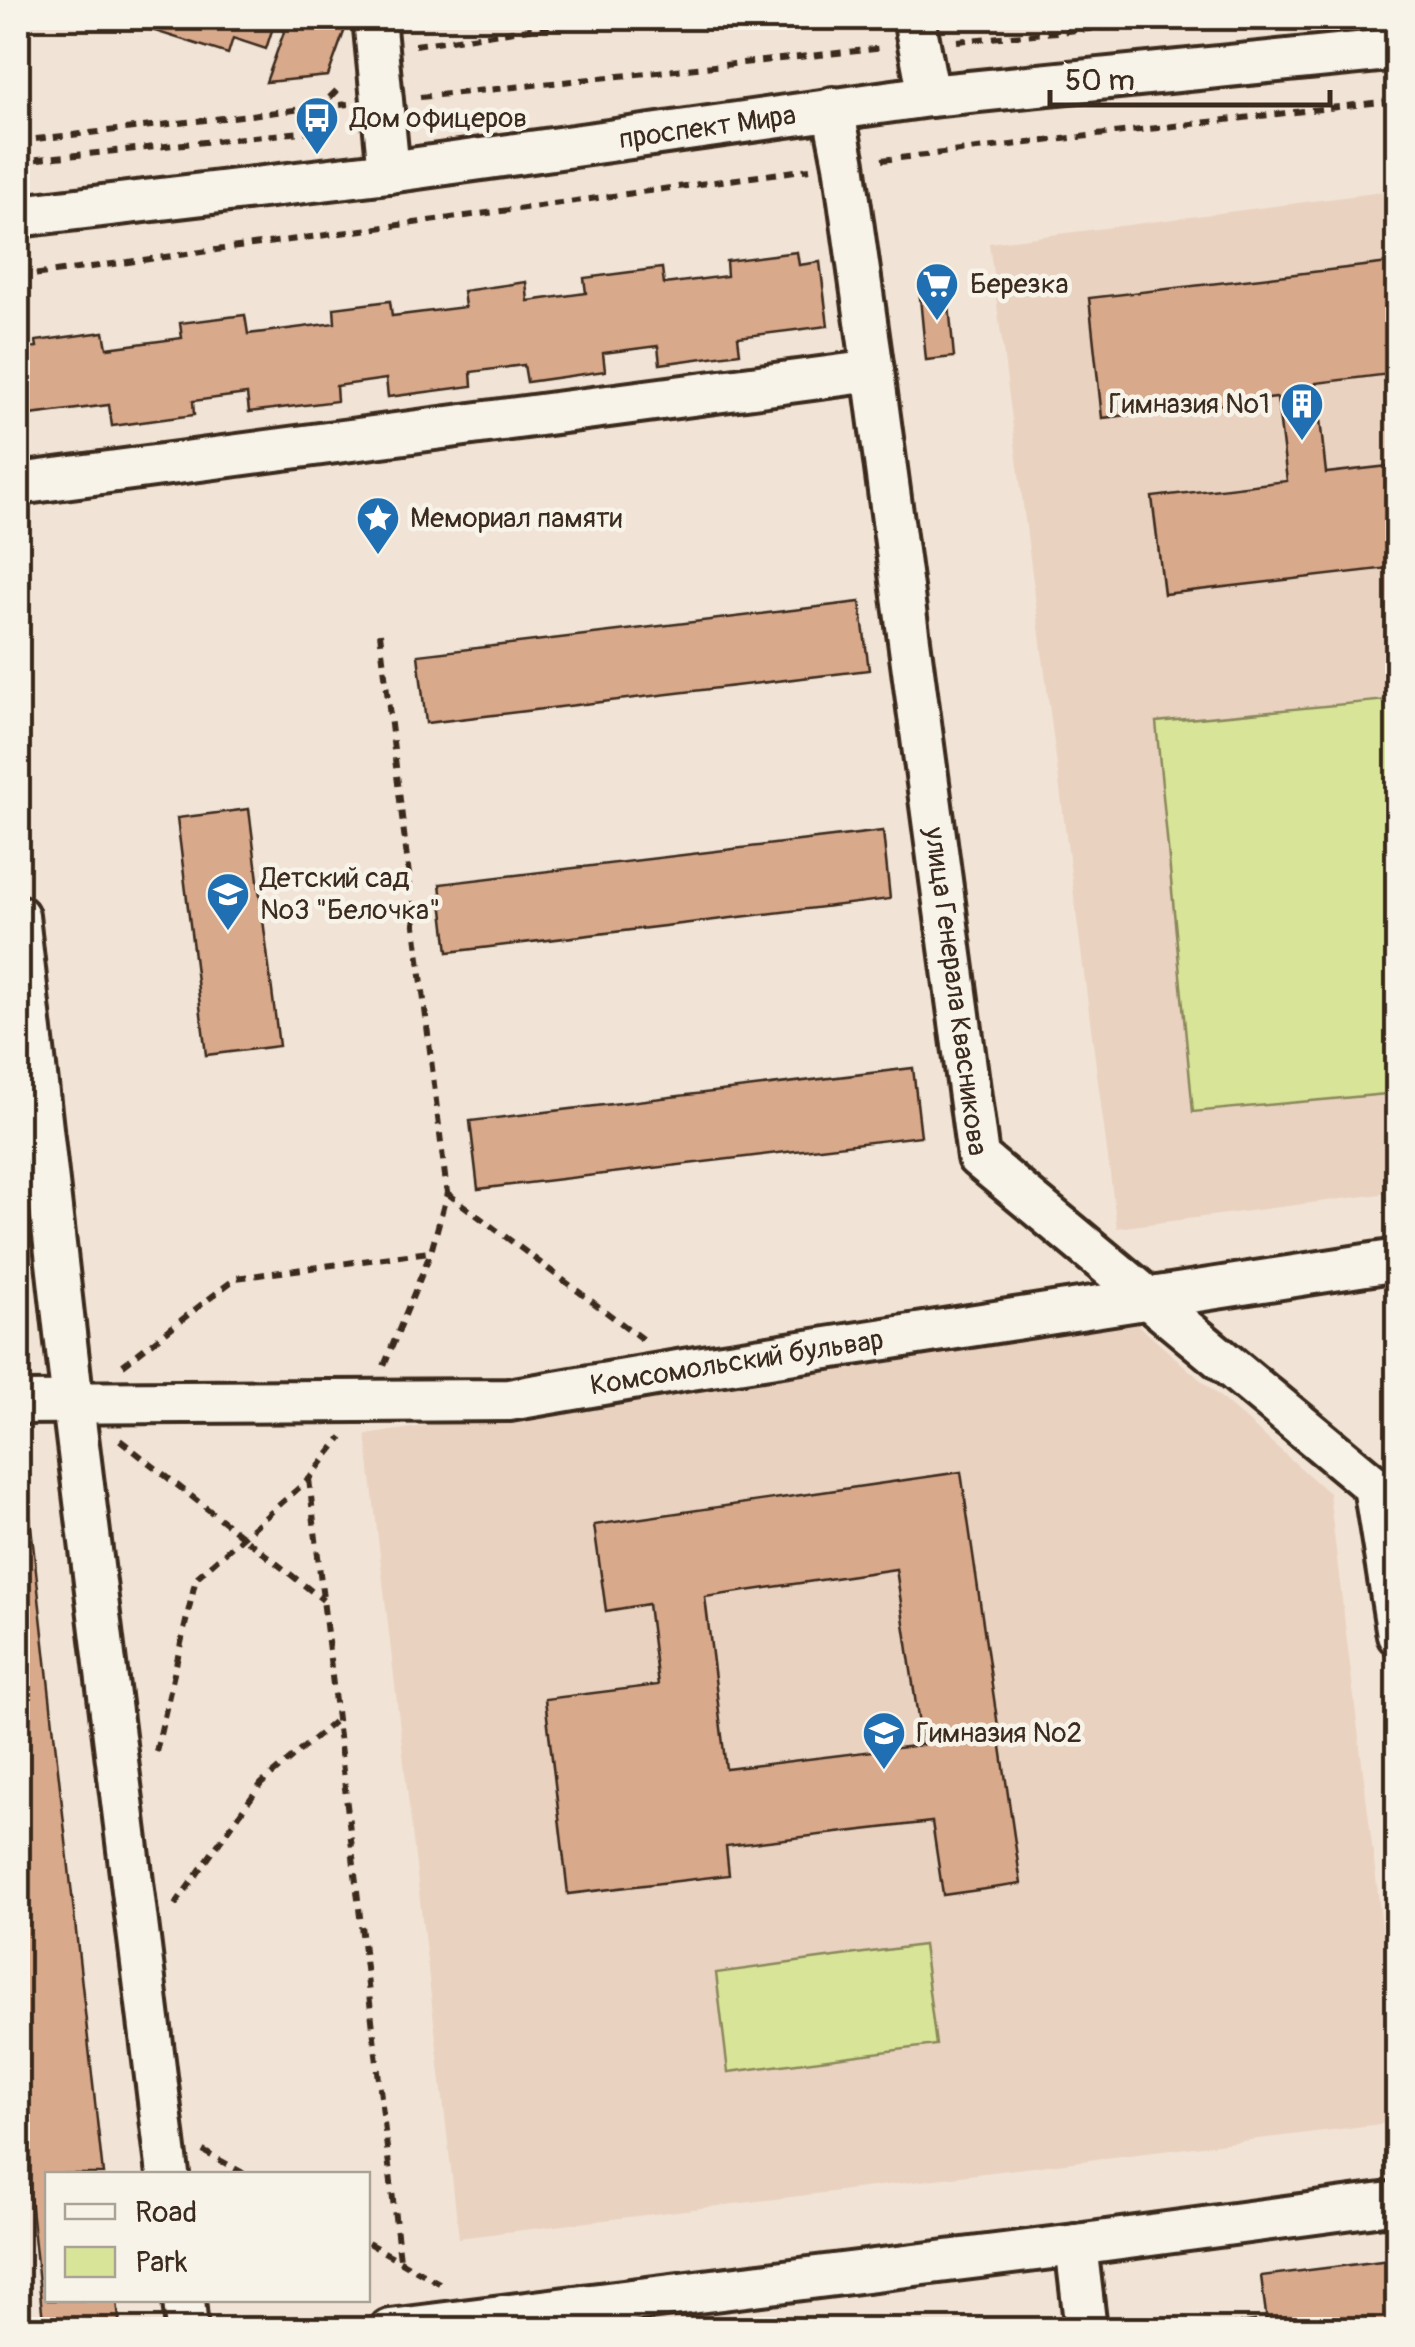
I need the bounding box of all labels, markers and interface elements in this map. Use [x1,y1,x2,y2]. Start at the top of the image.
scale bar [1050,45,1330,107]
text: 50 m [1065,62,1135,99]
bus stop icon: Дом офицеров [294,95,340,156]
street label: проспект Мира [617,97,798,157]
place label: Дом офицеров [349,101,527,136]
supermarket icon: Березка [914,261,960,322]
place label: Березка [970,267,1069,302]
building icon: Гимназия №1 [1279,381,1325,442]
place label: Гимназия №1 [1109,387,1270,422]
place icon: Мемориал памяти [355,495,401,556]
place label: Мемориал памяти [410,501,622,536]
street label: улица Генерала Квасникова [916,824,995,1158]
place label: Детский сад №3 "Белочка" [259,861,440,928]
school or university icon: Детский сад №3 "Белочка" [205,871,251,932]
street label: Комсомольский бульвар [588,1322,886,1403]
school or university icon: Гимназия №2 [861,1710,907,1771]
place label: Гимназия №2 [916,1716,1082,1751]
legend [45,2172,370,2302]
text: Road [135,2194,197,2231]
text: Park [135,2244,188,2281]

